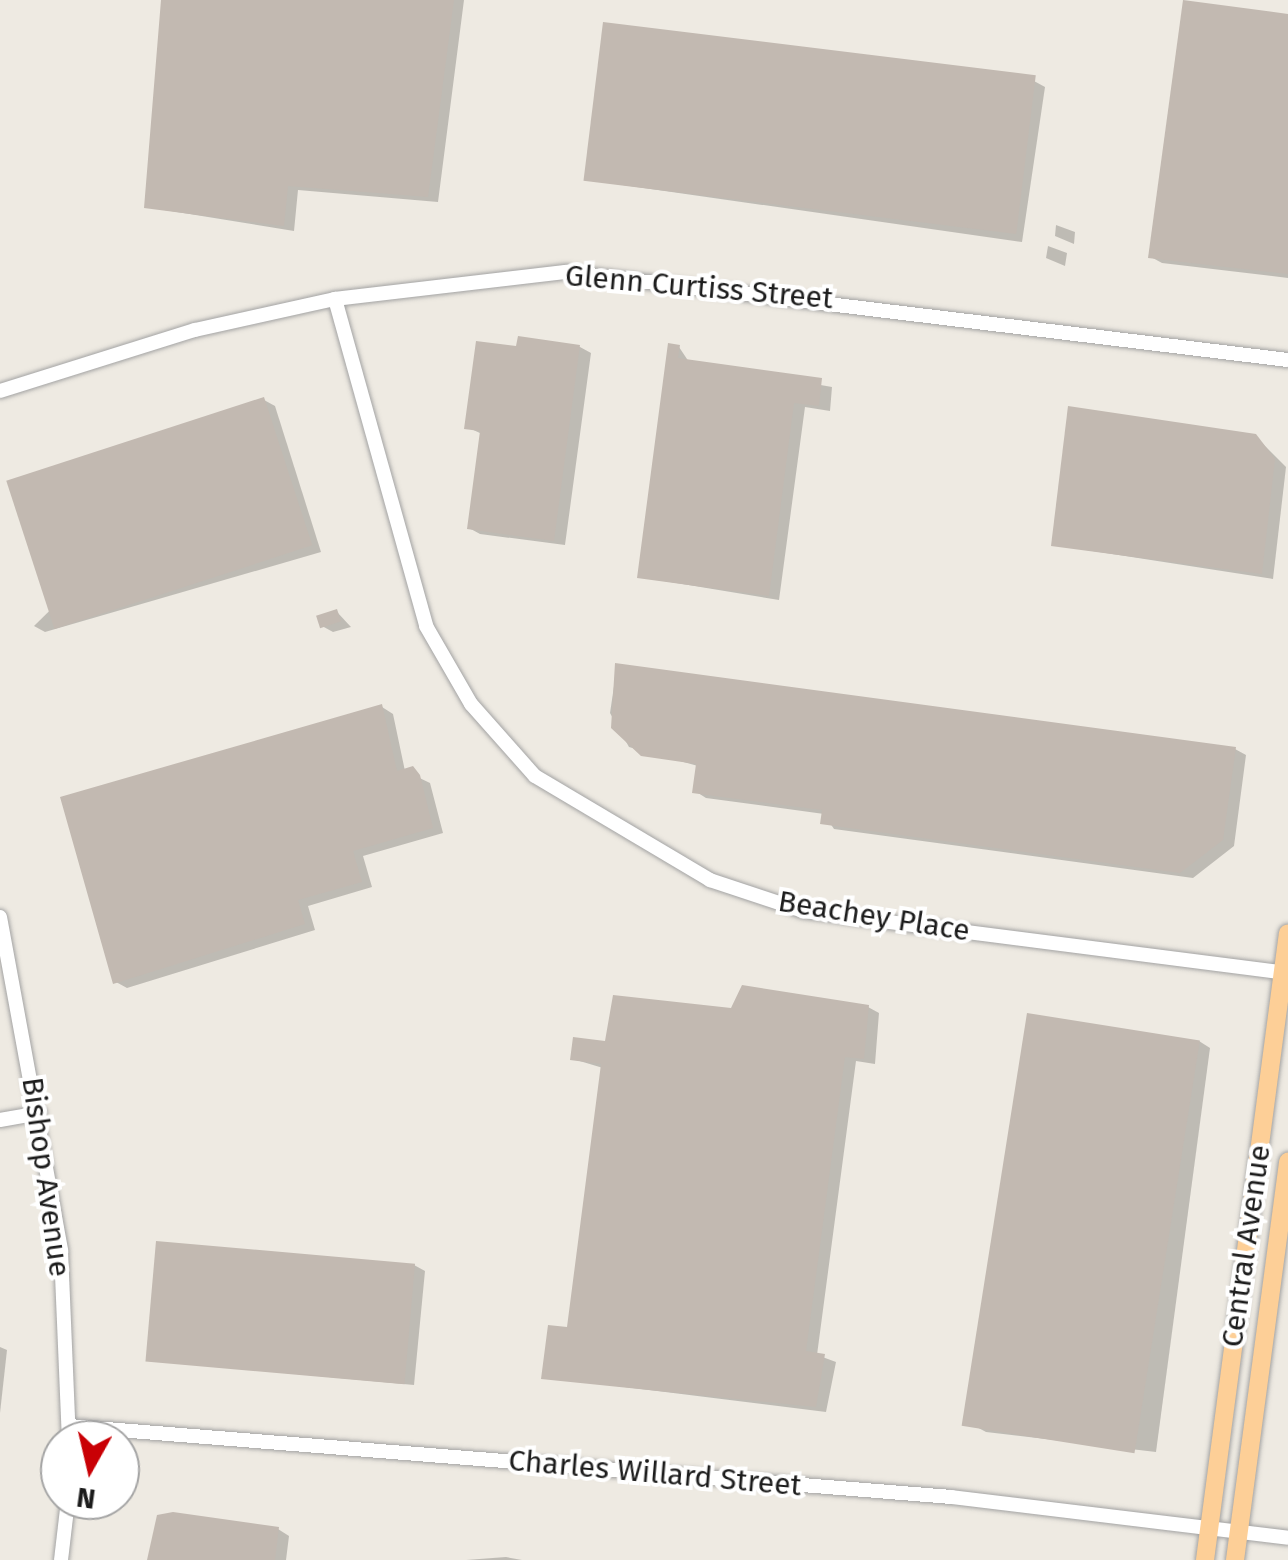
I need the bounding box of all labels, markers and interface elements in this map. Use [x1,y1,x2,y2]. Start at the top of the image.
street label: Glenn Curtiss Street [564,257,834,317]
street label: Beachey Place [776,883,972,949]
street label: Bishop Avenue [14,1075,78,1279]
street label: Central Avenue [1214,1143,1278,1349]
north arrow [40,1420,140,1520]
street label: Charles Willard Street [507,1442,803,1504]
text: N [75,1481,98,1516]

